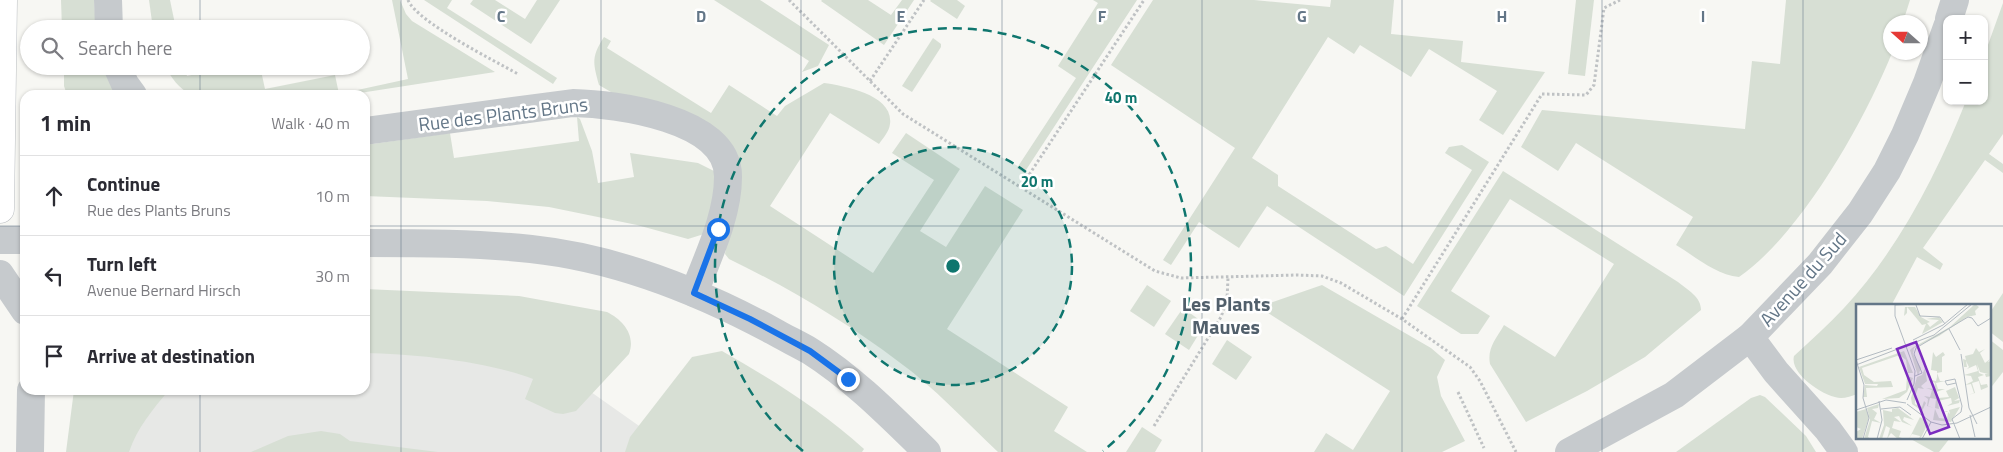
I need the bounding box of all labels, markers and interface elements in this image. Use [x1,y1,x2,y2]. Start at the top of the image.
text: C [497,4,506,28]
text: D [696,4,706,28]
text: E [897,4,906,28]
text: F [1098,4,1107,28]
text: G [1297,4,1307,28]
text: H [1497,4,1507,28]
text: I [1701,4,1705,28]
north arrow [1883,15,1928,60]
map controls [1943,15,1988,105]
button: + [1943,15,1988,60]
search box [20,20,370,75]
text: Search here [78,33,172,62]
icon: search [38,34,66,62]
button: − [1943,60,1988,105]
text: 40 m [1105,86,1137,109]
street label: Rue des Plants Bruns [417,89,590,138]
text: 1 min [40,107,91,139]
text: Walk · 40 m [271,111,350,135]
text: Continue [87,169,160,198]
text: 20 m [1021,170,1053,193]
icon: ahead [40,182,68,210]
text: 10 m [315,184,350,208]
text: Rue des Plants Bruns [87,198,231,222]
route start [707,218,730,241]
street label: Avenue du Sud [1752,225,1853,332]
text: Turn left [87,249,157,278]
centre of rings [944,257,962,275]
icon: left [40,262,68,290]
text: 30 m [315,264,350,288]
text: Avenue Bernard Hirsch [87,278,241,302]
district label: Les Plants Mauves [1182,288,1270,342]
inset map [1856,304,1990,440]
text: Arrive at destination [87,341,255,370]
icon: arrive [40,342,68,370]
route end [837,368,860,391]

